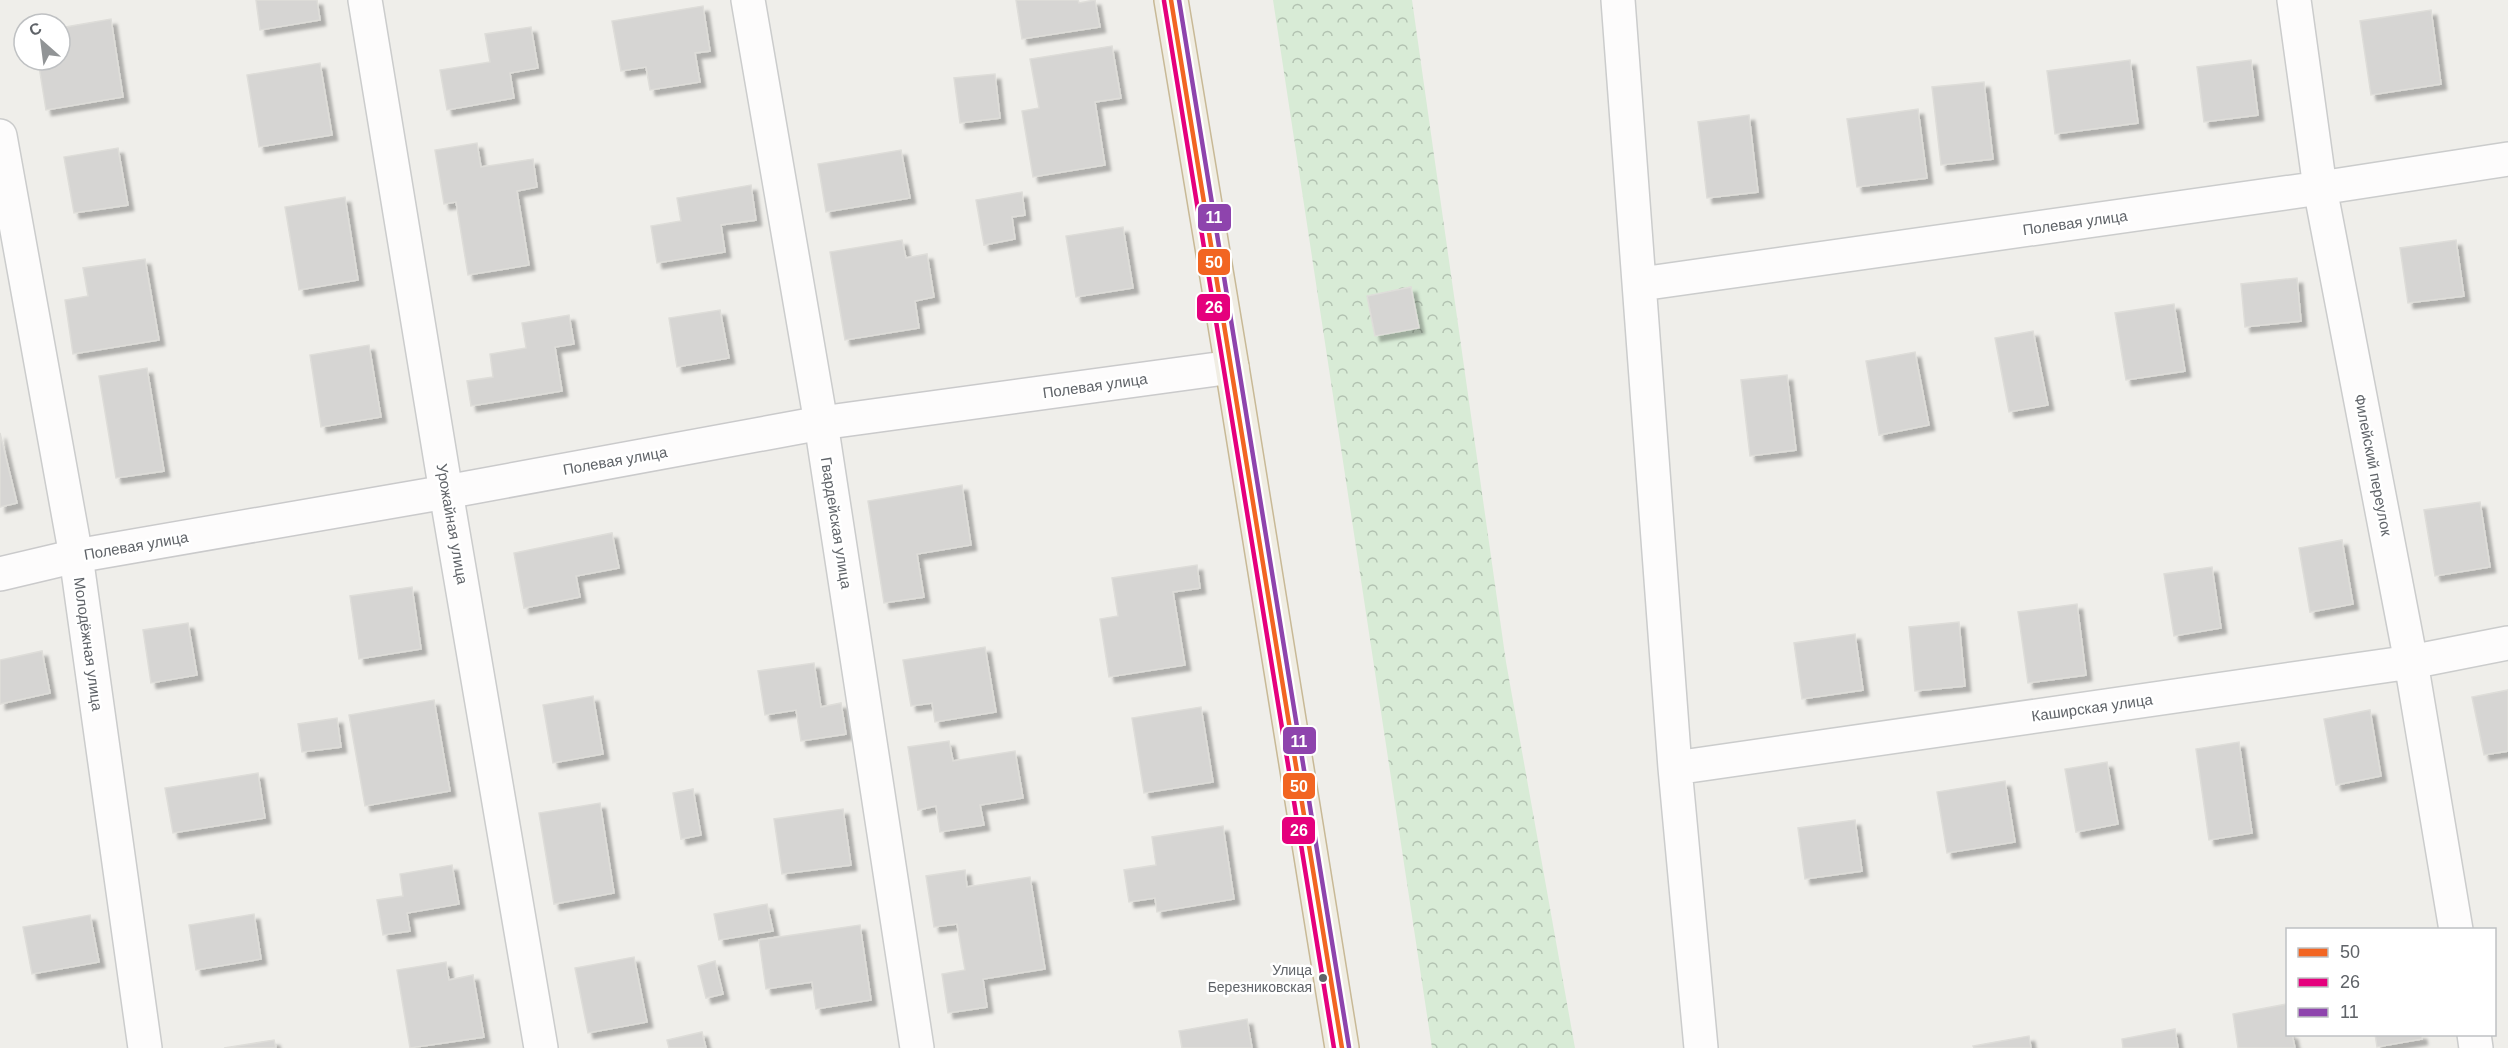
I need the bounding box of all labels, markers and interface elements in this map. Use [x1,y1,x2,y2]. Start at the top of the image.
north arrow [12,12,72,72]
text: С [26,19,45,39]
line badge: 11 [1197,203,1232,232]
street label: Полевая улица [2021,207,2129,238]
text: 11 [1206,209,1223,226]
line badge: 50 [1197,248,1231,276]
text: 50 [1205,254,1223,271]
line badge: 26 [1196,293,1231,322]
text: 26 [1205,299,1223,316]
street label: Полевая улица [1041,370,1149,401]
street label: Филейский переулок [2351,392,2396,538]
street label: Полевая улица [561,443,669,478]
street label: Гвардейская улица [818,456,855,591]
street label: Урожайная улица [434,462,472,586]
street label: Полевая улица [82,528,190,563]
street label: Молодёжная улица [71,576,106,713]
street label: Каширская улица [2030,691,2154,724]
line badge: 11 [1282,726,1317,755]
text: 11 [1291,733,1308,750]
line badge: 50 [1282,772,1316,800]
text: 50 [1290,778,1308,795]
line badge: 26 [1281,816,1316,845]
text: 26 [1290,822,1308,839]
legend [2286,928,2496,1036]
text: 50 [2340,942,2360,962]
place label: Улица Березниковская [1208,962,1312,995]
marker: Улица Березниковская [1317,972,1329,984]
text: 26 [2340,972,2360,992]
text: 11 [2340,1002,2359,1022]

